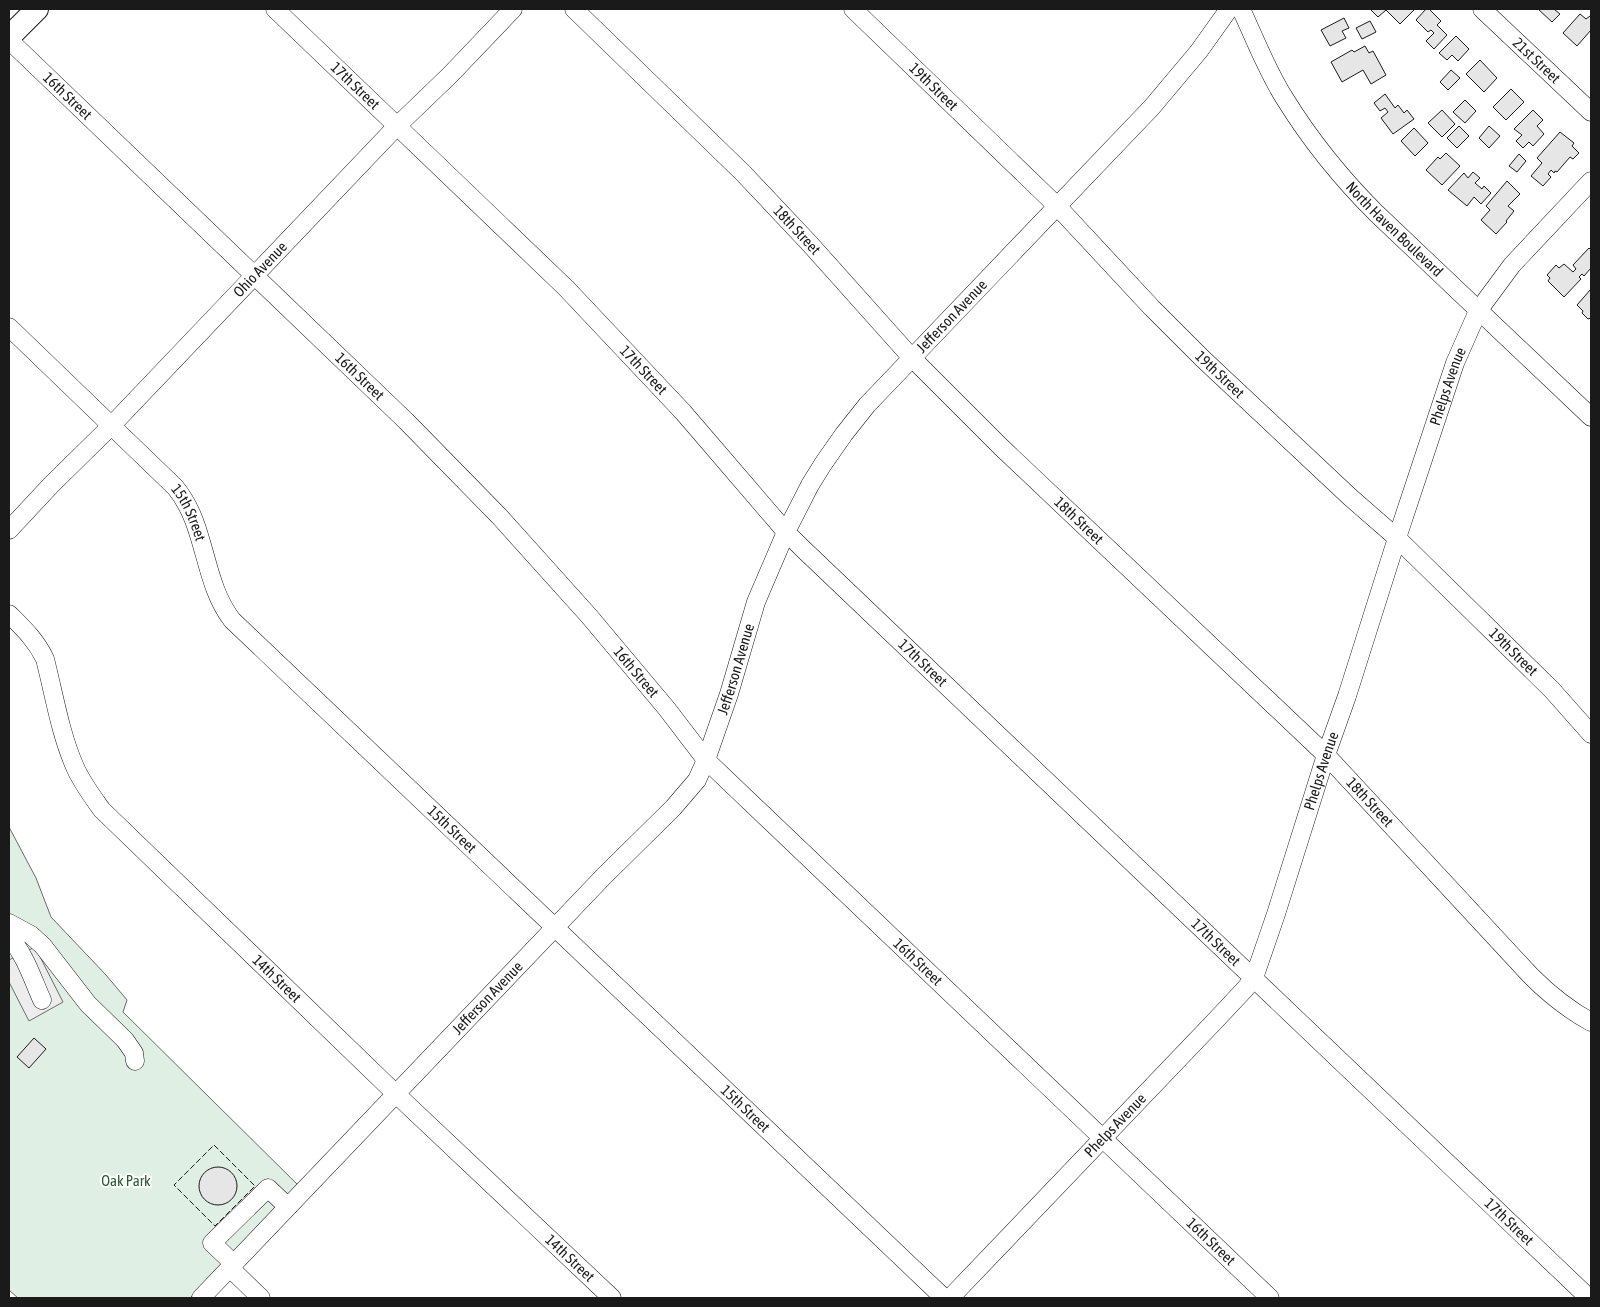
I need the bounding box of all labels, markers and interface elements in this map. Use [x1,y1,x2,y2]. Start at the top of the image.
street label: 21st Street [1510,34,1564,87]
street label: 17th Street [328,58,383,113]
street label: 19th Street [906,59,962,114]
street label: 16th Street [40,69,96,123]
street label: North Haven Boulevard [1343,178,1447,280]
street label: 18th Street [770,202,824,258]
street label: Ohio Avenue [230,238,290,300]
street label: Jefferson Avenue [913,276,990,356]
street label: 17th Street [617,342,671,398]
street label: Phelps Avenue [1426,344,1469,427]
street label: 19th Street [1192,347,1248,401]
street label: 16th Street [332,349,388,403]
street label: 15th Street [168,481,209,543]
street label: 18th Street [1051,493,1107,547]
street label: Jefferson Avenue [714,621,757,717]
street label: 19th Street [1486,624,1541,679]
street label: 17th Street [895,635,951,690]
street label: 16th Street [610,643,663,701]
street label: Phelps Avenue [1300,729,1342,812]
street label: 18th Street [1343,774,1397,830]
street label: 15th Street [424,802,480,856]
street label: 17th Street [1188,915,1244,969]
street label: 16th Street [890,935,946,989]
street label: 14th Street [249,951,305,1006]
street label: Jefferson Avenue [449,957,526,1037]
street label: 15th Street [718,1081,773,1135]
street label: Phelps Avenue [1081,1089,1149,1160]
park label: Oak Park [101,1172,151,1189]
street label: 17th Street [1481,1194,1537,1248]
street label: 16th Street [1183,1214,1239,1268]
street label: 14th Street [542,1231,598,1285]

